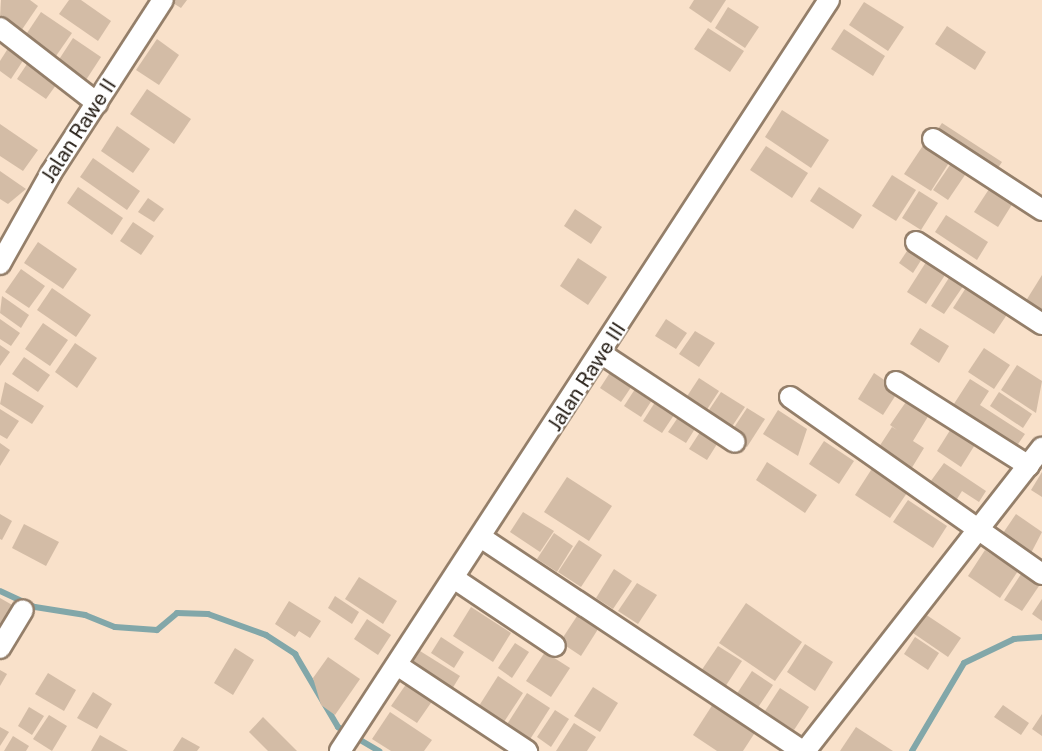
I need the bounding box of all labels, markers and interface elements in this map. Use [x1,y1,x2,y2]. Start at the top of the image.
street label: Jalan Rawe II [36,74,122,188]
street label: Jalan Rawe III [543,318,631,436]

